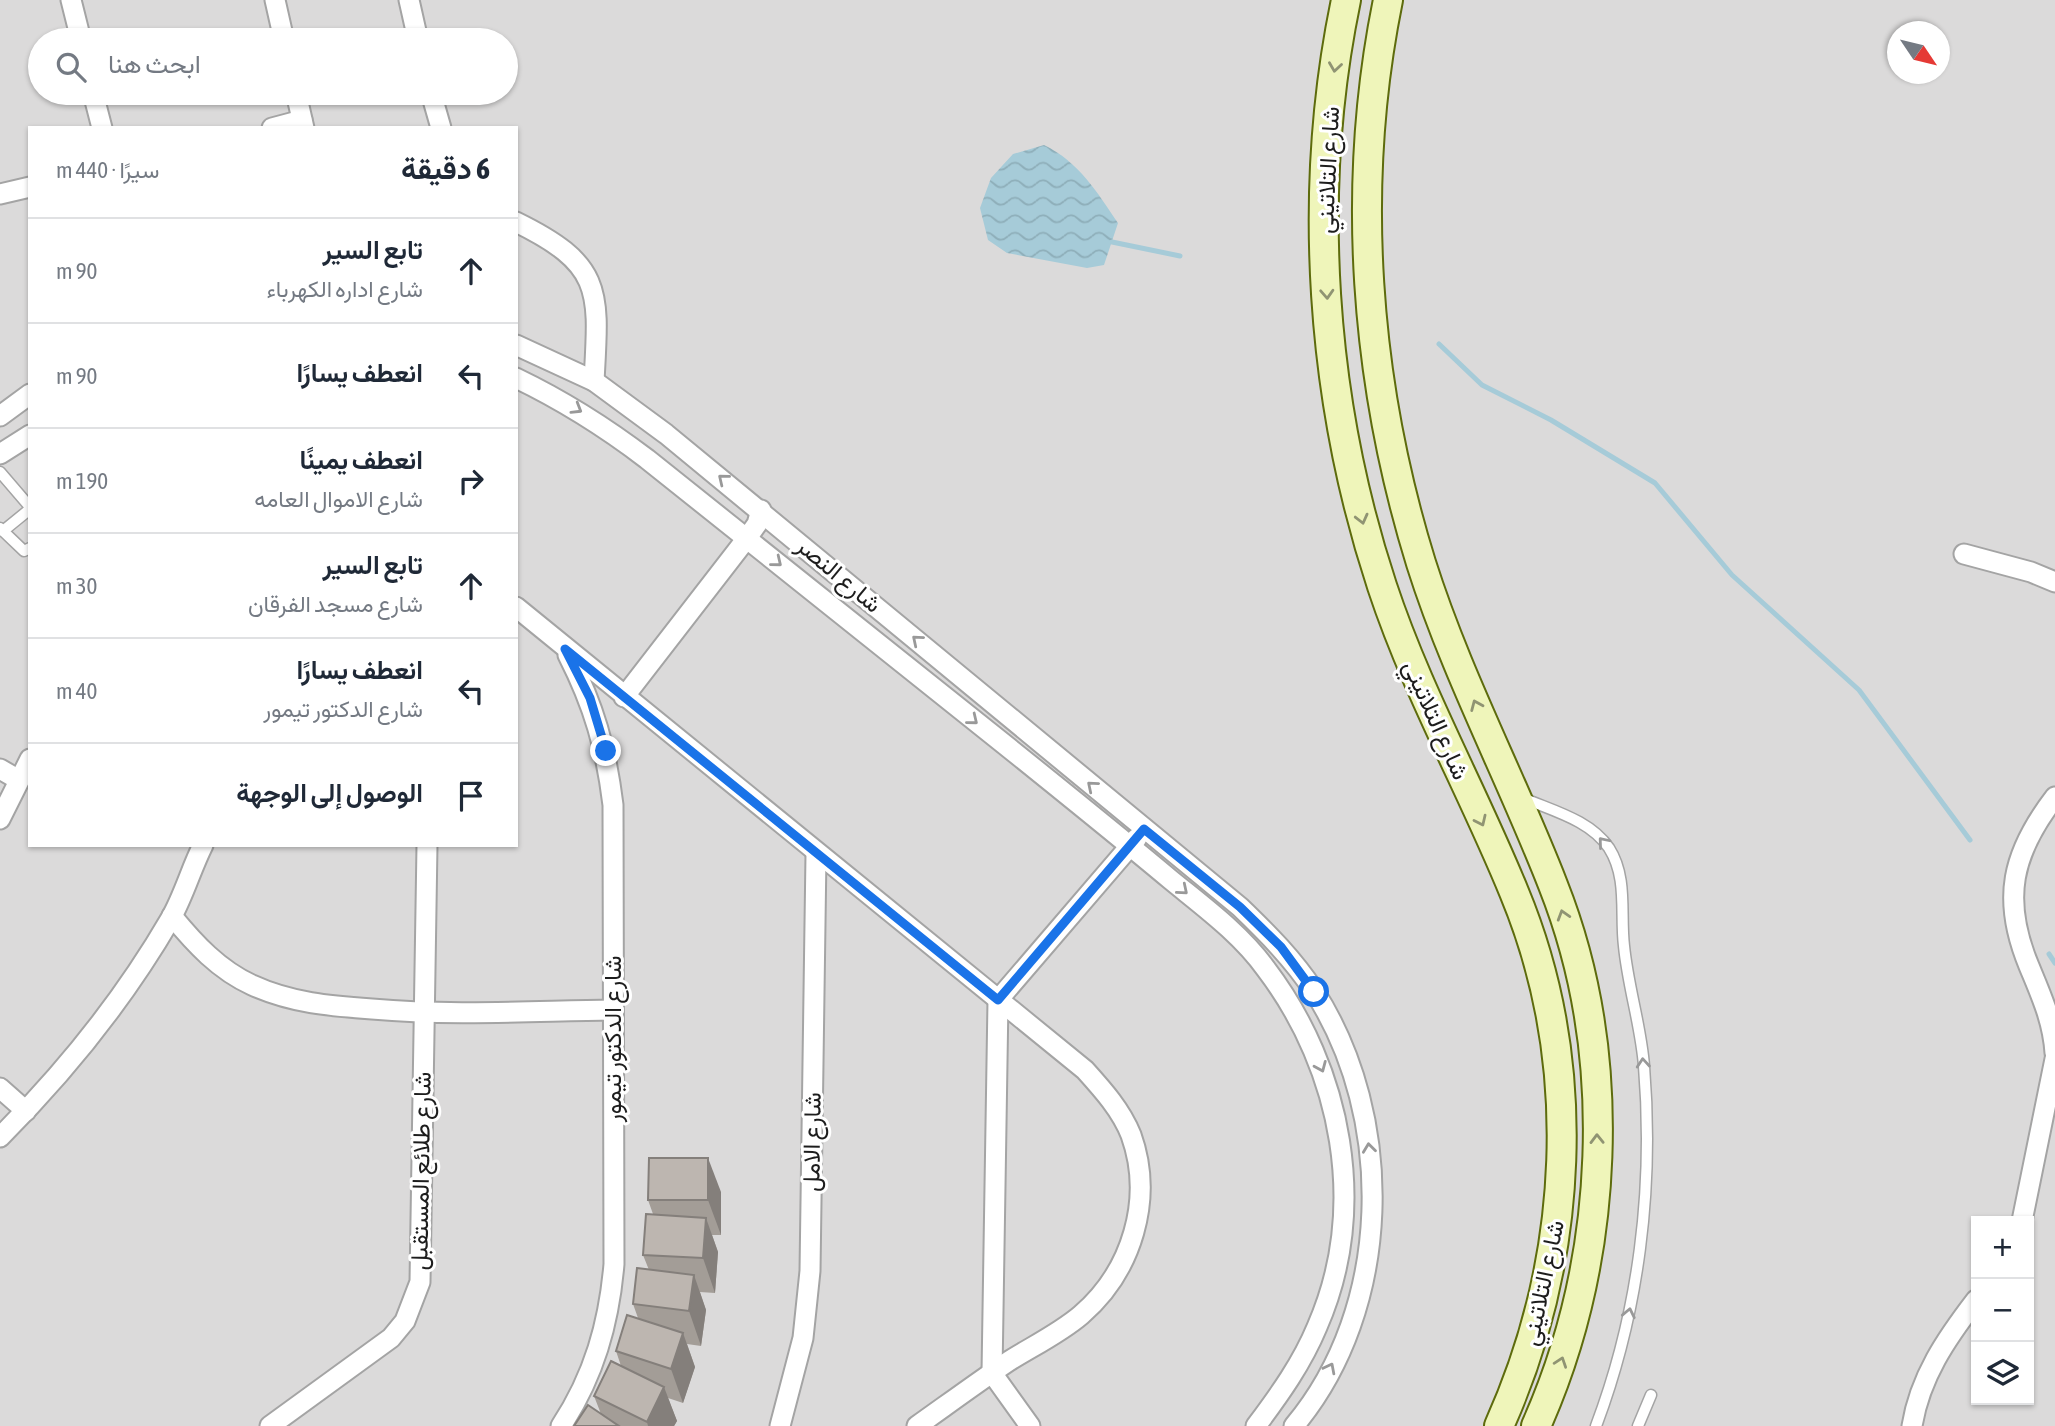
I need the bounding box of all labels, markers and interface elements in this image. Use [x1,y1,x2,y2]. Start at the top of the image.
north arrow [1887,21,1950,84]
search box [28,28,518,105]
icon: search [52,48,90,86]
text: ابحث هنا [108,49,201,79]
one-way arrow [1328,61,1343,73]
street label: شارع التلاتيني [1311,106,1350,235]
text: 6 دقيقة [401,151,490,185]
text: سيرًا · 440 m [56,157,159,183]
text: تابع السير [322,235,423,265]
icon: ahead [452,252,490,290]
text: 90 m [56,258,97,284]
text: شارع اداره الكهرباء [266,276,423,302]
one-way arrow [1319,289,1334,300]
icon: left [452,357,490,395]
text: انعطف يسارًا [296,358,423,388]
text: 90 m [56,363,97,389]
one-way arrow [569,401,582,414]
text: انعطف يمينًا [300,445,423,475]
icon: right [452,462,490,500]
text: 190 m [56,468,108,494]
one-way arrow [718,475,730,488]
text: شارع الاموال العامه [254,486,423,512]
one-way arrow [1354,513,1368,525]
street label: شارع النصر [789,531,887,620]
text: تابع السير [322,550,423,580]
one-way arrow [769,554,781,567]
icon: ahead [452,567,490,605]
text: 30 m [56,573,97,599]
text: شارع مسجد الفرقان [248,591,423,617]
one-way arrow [913,636,926,648]
text: انعطف يسارًا [296,655,423,685]
street label: شارع التلاتيني [1393,656,1475,786]
icon: left [452,672,490,710]
text: 40 m [56,678,97,704]
text: شارع الدكتور تيمور [263,696,423,722]
one-way arrow [1470,700,1484,712]
one-way arrow [965,712,978,724]
route end [590,735,621,766]
icon: arrive [452,777,490,815]
text: الوصول إلى الوجهة [236,778,423,808]
one-way arrow [1087,781,1100,794]
one-way arrow [1473,814,1487,826]
one-way arrow [1598,838,1611,850]
one-way arrow [1175,882,1188,894]
one-way arrow [1557,909,1572,921]
street label: شارع الدكتور تيمور [599,956,629,1123]
route start [1298,976,1329,1007]
one-way arrow [1636,1057,1651,1068]
one-way arrow [1313,1060,1327,1072]
street label: شارع طلائع المستقبل [405,1071,440,1271]
street label: شارع الامل [797,1092,829,1192]
one-way arrow [1589,1133,1605,1144]
one-way arrow [1362,1142,1377,1154]
map controls [1971,1216,2034,1405]
button: + [1971,1216,2034,1279]
street label: شارع التلاتيني [1516,1218,1575,1349]
button: − [1971,1279,2034,1342]
one-way arrow [1620,1307,1635,1319]
button: layers [1971,1342,2034,1405]
one-way arrow [1553,1357,1567,1369]
one-way arrow [1321,1363,1335,1375]

